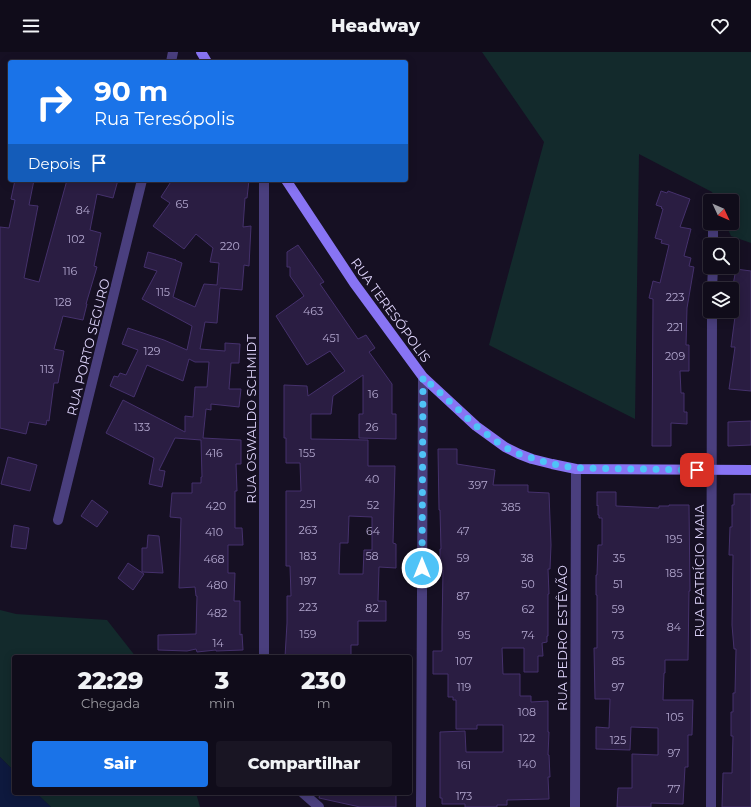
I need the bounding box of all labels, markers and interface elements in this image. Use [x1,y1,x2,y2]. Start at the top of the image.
icon: menu [20,15,42,37]
text: Headway [331,15,420,37]
icon: heart [709,15,731,37]
text: 90 m [94,74,168,108]
icon: right [28,76,80,128]
text: Rua Teresópolis [94,108,235,130]
icon: arrive [88,152,110,174]
text: Depois [28,154,80,173]
north arrow [703,194,739,230]
map controls [703,194,739,318]
house number: 65 [176,197,188,211]
house number: 84 [76,203,91,217]
house number: 102 [67,232,85,246]
button: search [703,238,739,274]
house number: 220 [220,239,240,253]
street label: RUA TERESÓPOLIS [348,255,434,365]
house number: 116 [63,264,78,278]
street label: RUA PORTO SEGURO [63,277,113,417]
button: layers [703,282,739,318]
house number: 115 [156,285,170,299]
house number: 223 [666,290,684,304]
house number: 128 [54,295,72,309]
house number: 463 [303,304,323,318]
house number: 221 [667,320,683,334]
house number: 451 [322,331,340,345]
street label: RUA OSWALDO SCHMIDT [243,334,259,504]
house number: 129 [144,344,161,358]
house number: 209 [665,349,685,363]
house number: 113 [40,362,54,376]
house number: 16 [368,387,379,401]
house number: 133 [134,420,150,434]
house number: 26 [366,420,379,434]
house number: 416 [205,446,223,460]
house number: 155 [299,446,315,460]
pin [680,453,714,487]
icon: arrive [686,459,708,481]
house number: 40 [365,472,379,486]
house number: 397 [468,478,488,492]
house number: 251 [300,497,316,511]
house number: 52 [367,498,379,512]
house number: 420 [206,499,226,513]
house number: 385 [501,500,521,514]
street label: RUA PATRÍCIO MAIA [691,504,707,638]
house number: 263 [298,523,318,537]
house number: 64 [366,524,381,538]
house number: 47 [456,524,470,538]
house number: 410 [205,525,223,539]
house number: 195 [666,532,682,546]
position arrow [401,547,443,589]
house number: 183 [299,549,317,563]
house number: 58 [365,549,379,563]
house number: 59 [457,551,470,565]
house number: 38 [520,551,534,565]
house number: 35 [613,551,625,565]
house number: 468 [204,552,225,566]
street label: RUA PEDRO ESTÊVÃO [554,565,570,711]
house number: 185 [665,566,683,580]
house number: 197 [299,574,317,588]
house number: 50 [521,577,535,591]
house number: 51 [613,577,623,591]
house number: 480 [206,578,228,592]
house number: 87 [456,589,470,603]
house number: 223 [299,600,317,614]
house number: 82 [365,601,379,615]
house number: 62 [522,602,534,616]
house number: 59 [612,602,625,616]
house number: 482 [207,606,227,620]
house number: 84 [667,620,682,634]
house number: 159 [300,627,317,641]
house number: 95 [458,628,470,642]
house number: 74 [521,628,535,642]
house number: 73 [612,628,624,642]
house number: 14 [212,636,224,650]
house number: 107 [455,654,473,668]
house number: 85 [611,654,625,668]
text: 22:29 [78,666,143,695]
text: 3 [215,666,229,695]
text: 230 [301,666,346,695]
house number: 119 [457,680,472,694]
house number: 97 [611,680,625,694]
text: Chegada [81,695,140,711]
text: min [209,695,235,711]
text: m [317,695,330,711]
house number: 108 [518,705,536,719]
house number: 105 [666,710,684,724]
house number: 122 [519,731,535,745]
house number: 125 [610,733,626,747]
button: Sair [32,741,208,787]
button: Compartilhar [216,741,392,787]
house number: 97 [667,746,681,760]
house number: 140 [518,757,536,771]
house number: 161 [457,758,471,772]
house number: 77 [668,782,680,796]
house number: 173 [456,789,472,803]

